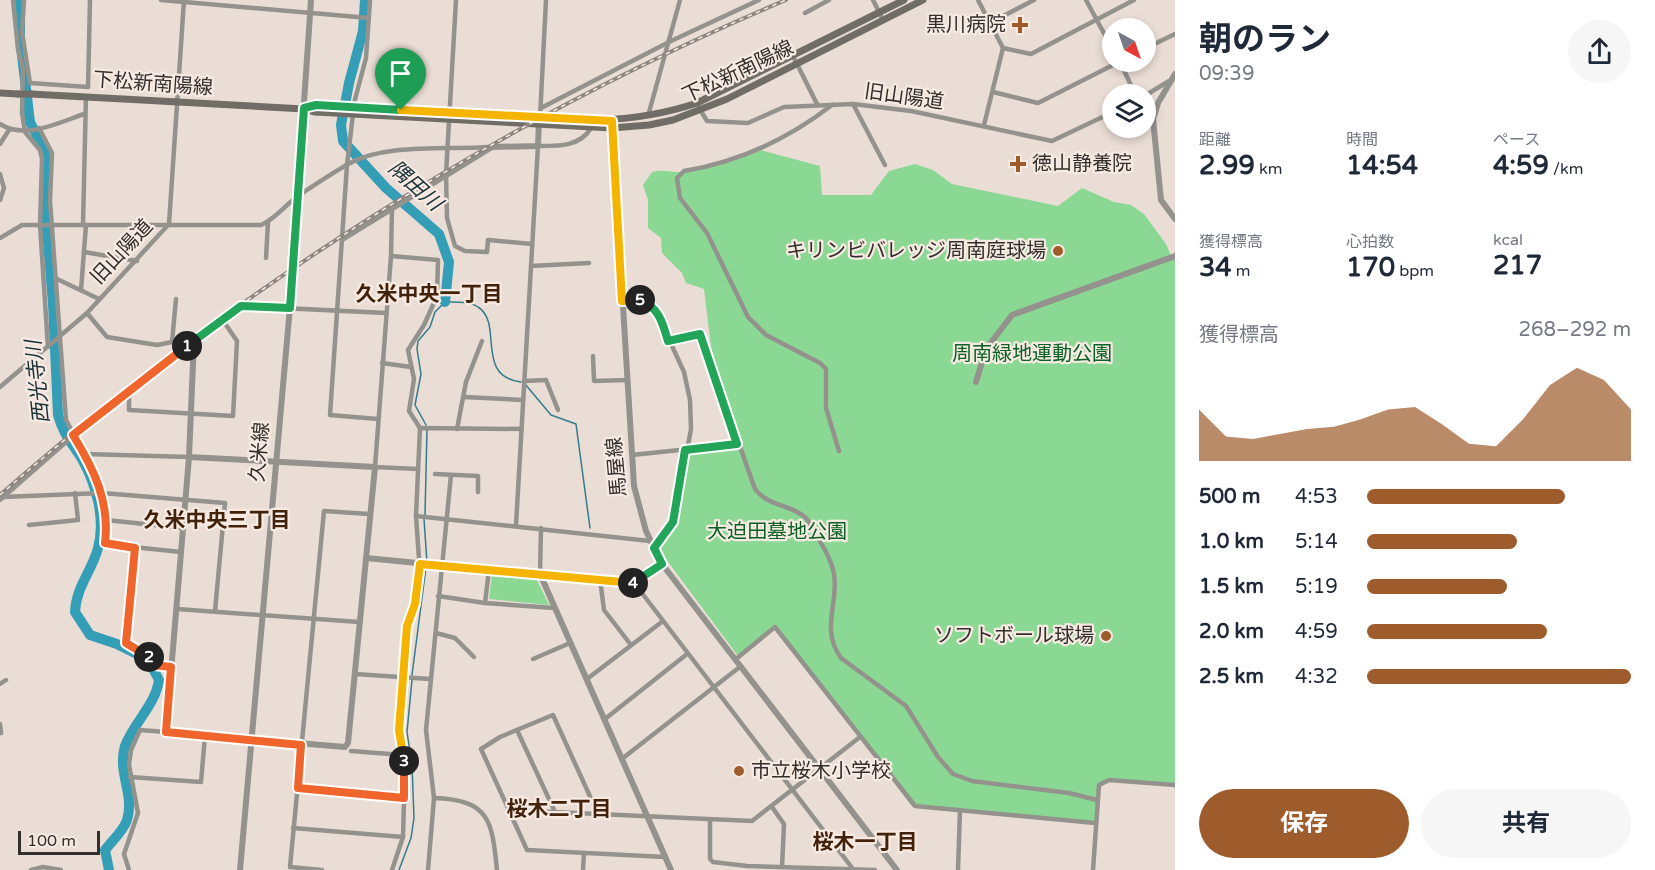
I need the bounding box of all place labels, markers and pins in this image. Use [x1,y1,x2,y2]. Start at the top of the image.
place label: 黒川病院 [926,13,1006,37]
marker: 黒川病院 [1011,16,1029,34]
pin [375,48,426,110]
place label: 徳山静養院 [1032,152,1132,176]
marker: 徳山静養院 [1009,155,1027,173]
place label: キリンビバレッジ周南庭球場 [786,239,1046,263]
marker: キリンビバレッジ周南庭球場 [1051,244,1065,258]
pin: 5 [625,285,655,315]
pin: 1 [172,331,202,361]
pin: 4 [618,568,648,598]
place label: ソフトボール球場 [934,624,1094,648]
marker: ソフトボール球場 [1099,629,1113,643]
pin: 2 [134,642,164,672]
pin: 3 [389,746,419,776]
place label: 市立桜木小学校 [751,759,891,783]
marker: 市立桜木小学校 [732,764,746,778]

